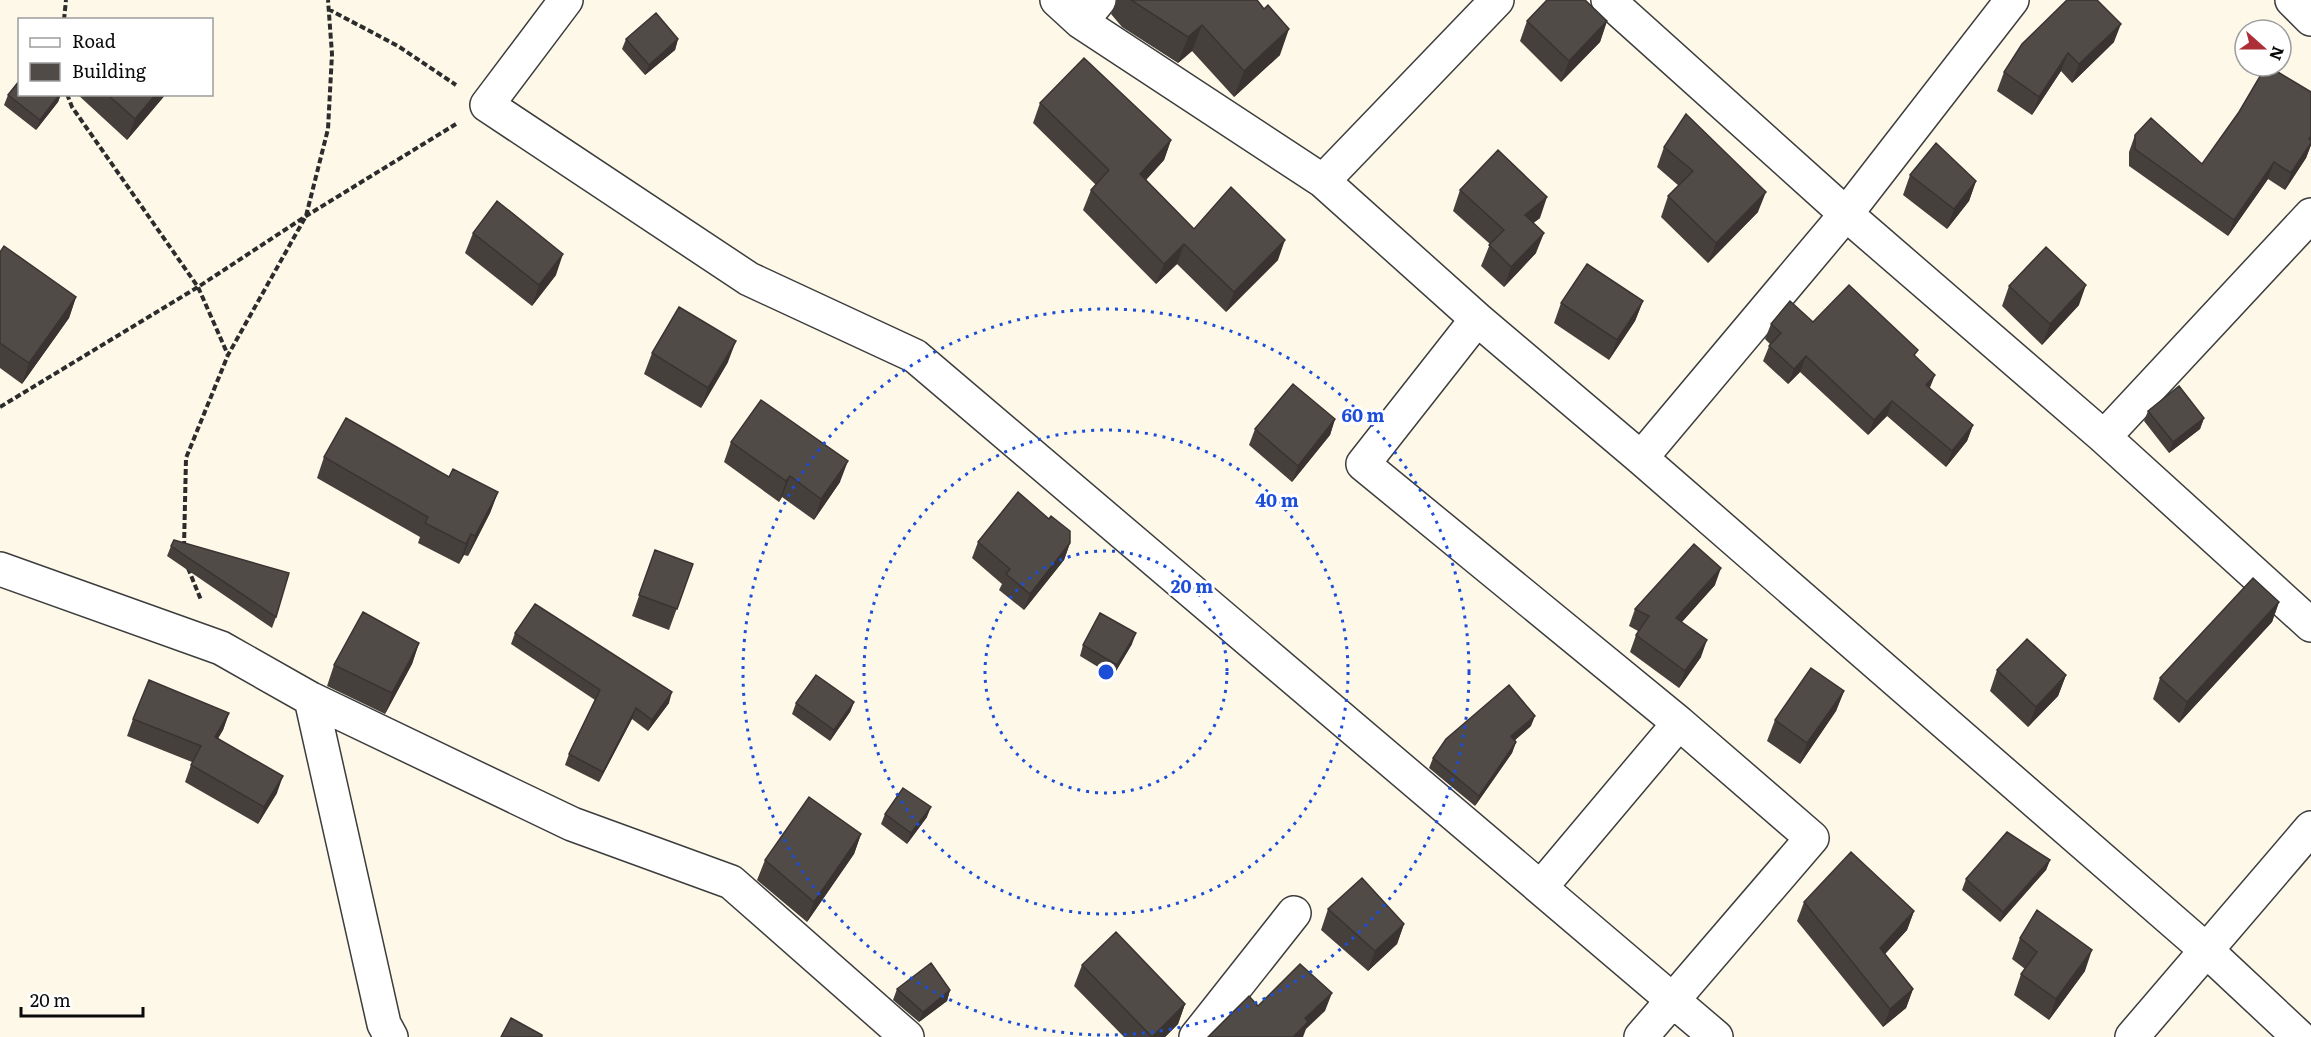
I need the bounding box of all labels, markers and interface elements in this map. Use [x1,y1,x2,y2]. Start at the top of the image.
legend [18,18,213,96]
north arrow [2233,18,2293,78]
text: Road [72,27,116,54]
text: N [2264,43,2292,64]
text: Building [72,57,147,84]
text: 60 m [1341,401,1385,428]
text: 40 m [1255,486,1299,513]
text: 20 m [1171,572,1213,599]
centre of rings [1096,662,1116,682]
scale bar [21,980,142,1018]
text: 20 m [30,986,71,1013]

